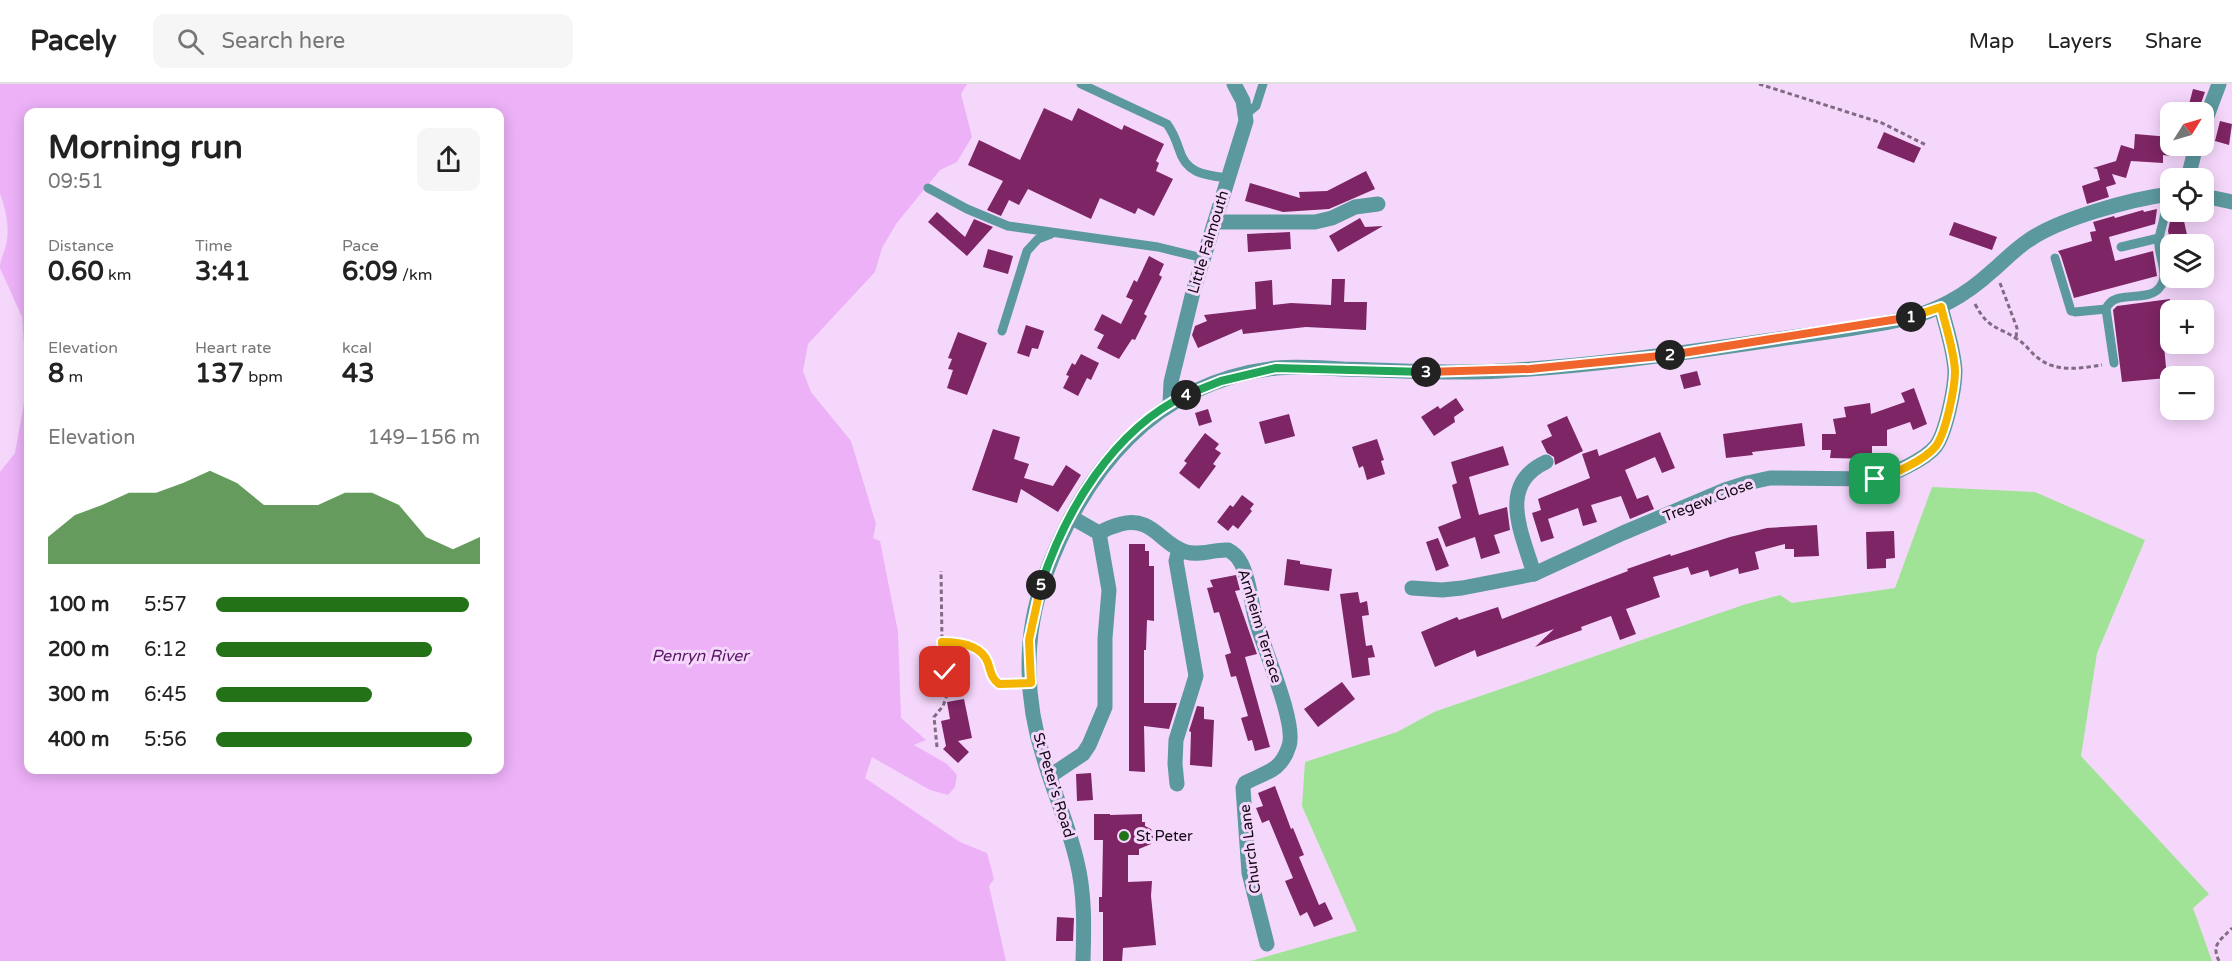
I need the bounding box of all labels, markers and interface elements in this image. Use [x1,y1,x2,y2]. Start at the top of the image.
search box [153,14,573,68]
text: Pacely [30,24,117,58]
icon: search [174,25,207,58]
text: Search here [222,28,345,54]
text: Map [1969,29,2014,54]
text: Layers [2047,29,2112,54]
text: Share [2145,29,2202,54]
north arrow [2160,102,2214,156]
map controls [2160,102,2214,420]
text: Morning run [48,128,243,167]
button: share [417,128,480,191]
button: locate [2160,168,2214,222]
text: 09:51 [48,170,103,194]
street label: Little Falmouth [1184,188,1232,296]
button: layers [2160,234,2214,288]
text: Distance [48,236,114,256]
text: Time [195,236,232,256]
text: Pace [342,236,379,256]
text: 0.60 [48,256,104,287]
text: 3:41 [195,256,251,287]
text: 6:09 [342,256,398,287]
text: km [104,265,131,285]
text: /km [398,265,432,285]
button: + [2160,300,2214,354]
pin: 1 [1896,302,1926,332]
text: 1 [1906,307,1916,327]
text: Elevation [48,338,118,358]
text: Heart rate [195,338,271,358]
text: kcal [342,338,372,358]
pin: 2 [1655,340,1685,370]
text: 2 [1665,345,1675,365]
pin: 3 [1411,357,1441,387]
text: 8 [48,358,64,389]
text: 137 [195,358,244,389]
text: 43 [342,358,375,389]
text: 3 [1421,362,1431,382]
button: − [2160,366,2214,420]
text: m [64,367,83,387]
text: bpm [244,367,283,387]
pin: 4 [1171,380,1201,410]
text: 4 [1181,385,1191,405]
text: Elevation [48,426,135,450]
text: 149–156 m [367,426,480,450]
pin [1849,453,1900,504]
icon: arrive [1858,462,1891,495]
street label: Tregew Close [1660,475,1756,525]
street label: Arnheim Terrace [1234,567,1286,685]
pin: 5 [1026,570,1056,600]
text: 5 [1036,575,1046,595]
text: 100 m [48,593,109,617]
text: 5:57 [144,593,187,617]
text: 200 m [48,638,109,662]
text: 6:12 [144,638,187,662]
water label: Penryn River [652,646,750,666]
pin [919,646,970,697]
icon: check [928,655,961,688]
text: 300 m [48,683,109,707]
text: 6:45 [144,683,187,707]
text: 400 m [48,728,109,752]
text: 5:56 [144,728,187,752]
street label: St Peter's Road [1029,730,1079,840]
street label: Church Lane [1236,803,1264,895]
place label: St Peter [1136,827,1193,845]
marker: St Peter [1117,829,1131,843]

